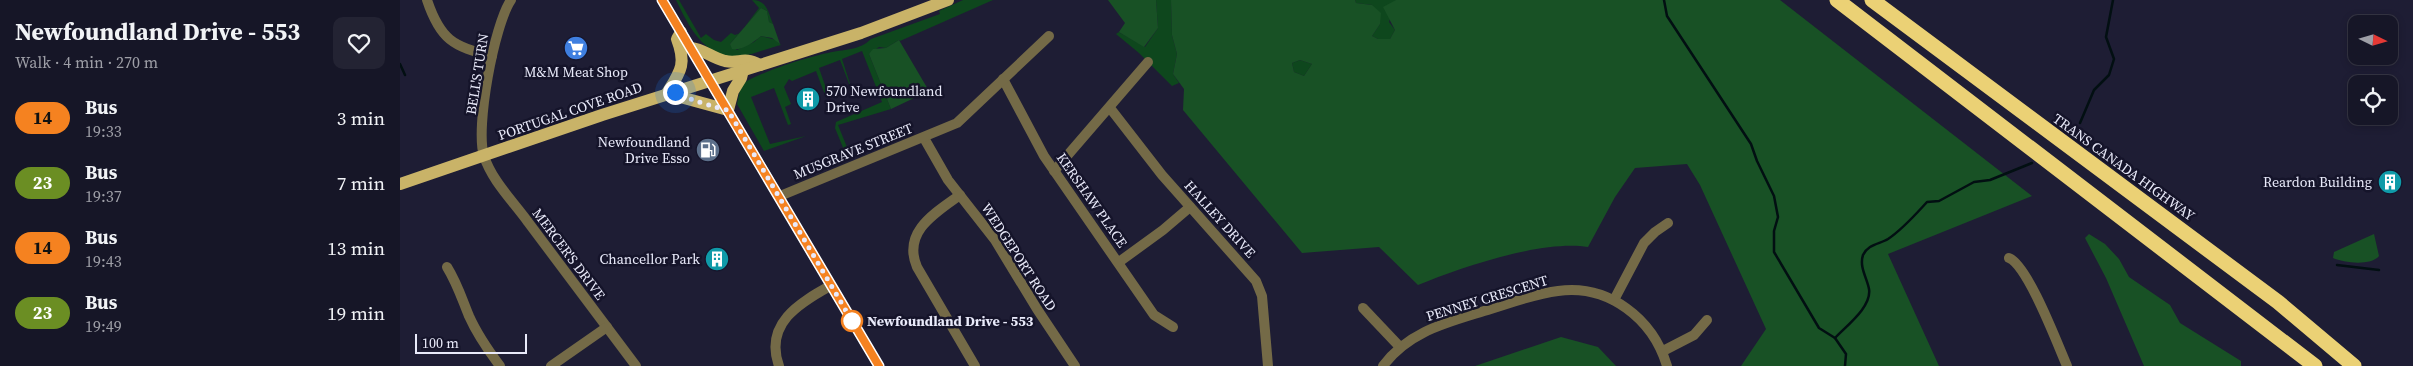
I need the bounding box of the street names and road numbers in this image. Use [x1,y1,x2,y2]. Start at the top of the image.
street label: BELL'S TURN [461,32,493,116]
street label: PORTUGAL COVE ROAD [495,77,645,145]
street label: TRANS CANADA HIGHWAY [2049,109,2199,225]
street label: MUSGRAVE STREET [790,118,916,184]
street label: KERSHAW PLACE [1052,149,1132,251]
street label: HALLEY DRIVE [1180,176,1260,262]
street label: WEDGEPORT ROAD [977,199,1061,315]
street label: MERCER'S DRIVE [528,204,610,304]
street label: PENNEY CRESCENT [1424,270,1551,326]

